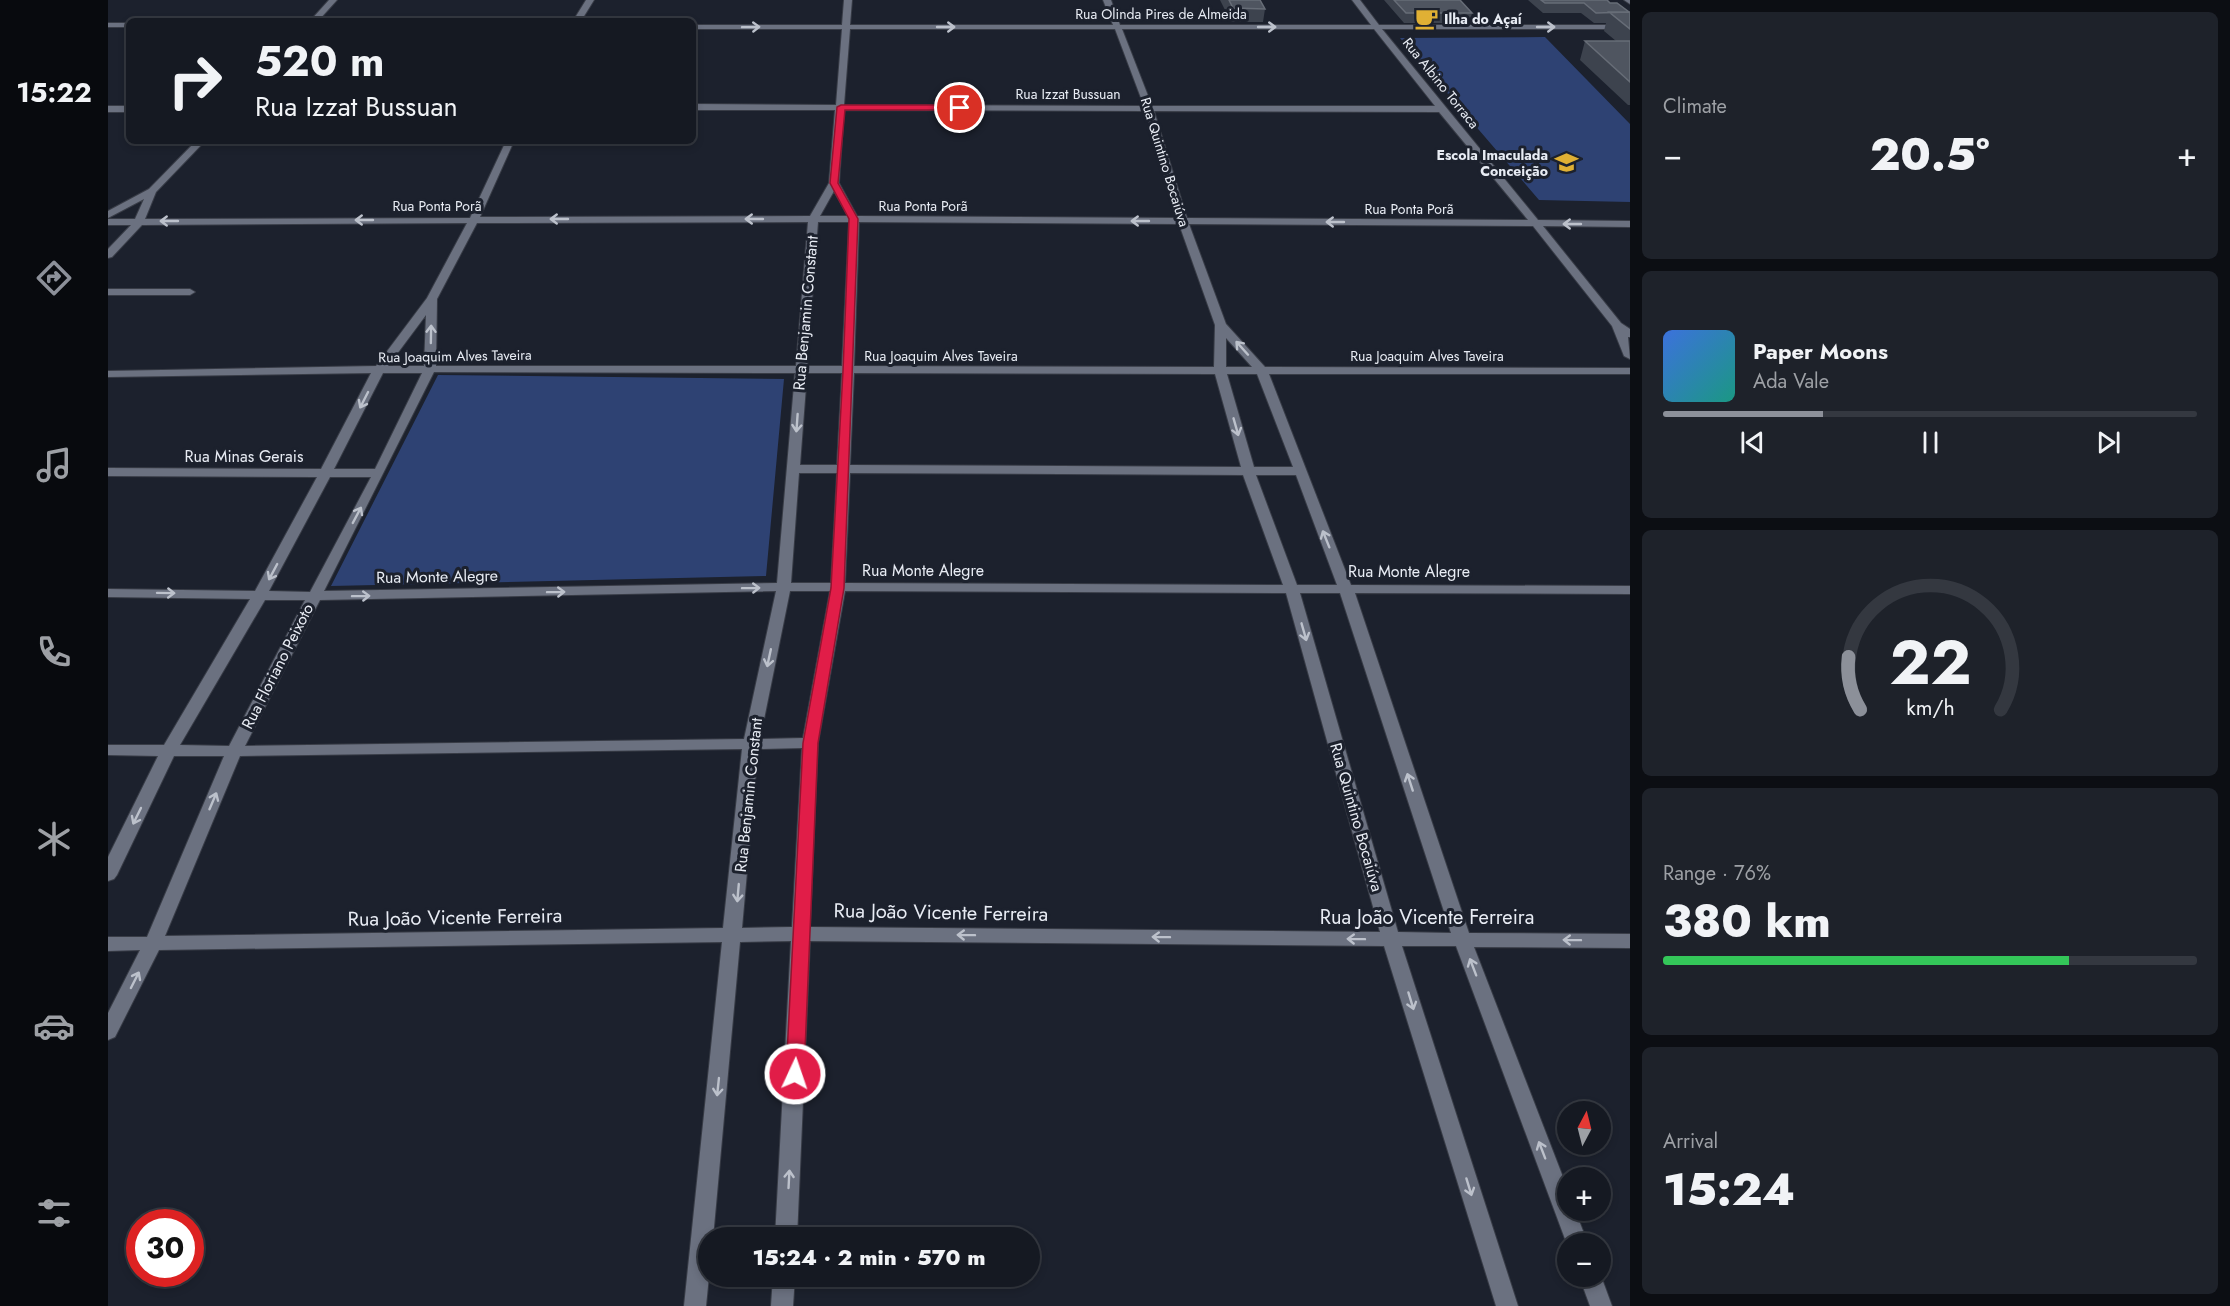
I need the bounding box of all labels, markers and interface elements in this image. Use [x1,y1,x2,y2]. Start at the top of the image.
street label: Rua Olinda Pires de Almeida [1075,4,1247,24]
cafe icon: Ilha do Açaí [1413,6,1439,32]
place label: Ilha do Açaí [1444,9,1523,29]
one-way arrow [741,21,761,33]
one-way arrow [936,21,956,33]
one-way arrow [1536,21,1556,33]
one-way arrow [1257,22,1277,33]
text: 520 m [255,31,385,92]
street label: Rua Albino Torraca [1398,33,1484,133]
icon: right [156,42,234,120]
text: 15:22 [16,73,92,112]
pin [934,82,985,133]
street label: Rua Izzat Bussuan [1015,84,1121,104]
text: Rua Izzat Bussuan [255,87,458,126]
icon: arrive [943,91,976,124]
text: Climate [1663,92,1727,121]
street label: Rua Quintino Bocaiúva [1136,95,1194,229]
text: 20.5° [1870,122,1990,187]
text: − [1663,131,1682,178]
text: + [2177,131,2197,178]
place label: Escola Imaculada Conceição [1436,145,1548,181]
school or university icon: Escola Imaculada Conceição [1553,150,1579,176]
street label: Rua Ponta Porã [392,196,482,216]
street label: Rua Ponta Porã [878,196,968,216]
street label: Rua Ponta Porã [1364,199,1454,219]
one-way arrow [550,213,570,225]
one-way arrow [745,213,765,225]
one-way arrow [355,214,375,226]
one-way arrow [1130,215,1150,227]
one-way arrow [160,216,180,227]
one-way arrow [1325,216,1345,228]
one-way arrow [1562,218,1582,230]
street label: Rua Benjamin Constant [787,235,824,391]
icon: directions [33,257,75,299]
one-way arrow [425,325,437,345]
text: Paper Moons [1753,335,1888,367]
one-way arrow [1235,341,1249,356]
street label: Rua Joaquim Alves Taveira [378,345,532,367]
street label: Rua Joaquim Alves Taveira [864,346,1018,366]
street label: Rua Joaquim Alves Taveira [1350,346,1504,366]
text: Ada Vale [1753,367,1829,396]
one-way arrow [358,391,370,408]
one-way arrow [791,413,802,433]
one-way arrow [1231,417,1242,436]
icon: previous [1736,426,1769,459]
icon: pause [1914,426,1947,459]
icon: next [2092,426,2125,459]
icon: music [33,444,75,486]
street label: Rua Minas Gerais [185,445,303,468]
one-way arrow [352,506,363,524]
one-way arrow [1320,530,1331,548]
street label: Rua Monte Alegre [862,559,984,582]
street label: Rua Monte Alegre [1348,560,1470,583]
one-way arrow [267,563,278,581]
street label: Rua Monte Alegre [376,564,498,589]
one-way arrow [741,582,761,594]
one-way arrow [546,586,566,598]
one-way arrow [156,588,176,599]
one-way arrow [351,590,371,601]
street label: Rua Floriano Peixoto [236,599,319,733]
text: 22 [1889,617,1971,707]
one-way arrow [1299,622,1310,641]
icon: phone [33,631,75,673]
one-way arrow [763,648,774,668]
text: km/h [1906,692,1954,723]
street label: Rua Benjamin Constant [729,716,768,873]
street label: Rua Quintino Bocaiúva [1324,740,1389,894]
one-way arrow [1404,773,1415,792]
one-way arrow [208,793,219,811]
one-way arrow [131,806,142,824]
icon: climate [33,818,75,860]
text: Range · 76% [1663,859,1771,888]
one-way arrow [732,882,743,902]
text: 380 km [1663,889,1831,954]
street label: Rua João Vicente Ferreira [833,896,1049,929]
street label: Rua João Vicente Ferreira [347,901,563,934]
street label: Rua João Vicente Ferreira [1320,903,1534,932]
one-way arrow [956,929,976,941]
one-way arrow [1151,931,1171,943]
one-way arrow [1346,933,1366,944]
one-way arrow [1562,934,1582,946]
one-way arrow [1466,958,1477,977]
one-way arrow [129,972,141,989]
one-way arrow [1406,991,1417,1010]
icon: car [33,1005,75,1047]
position arrow [763,1042,827,1106]
one-way arrow [712,1076,723,1096]
north arrow [1557,1101,1611,1155]
map controls [1557,1101,1611,1287]
text: Arrival [1663,1127,1718,1156]
one-way arrow [1535,1141,1546,1159]
text: 15:24 [1663,1157,1795,1222]
button: + [1557,1167,1611,1221]
one-way arrow [784,1170,795,1190]
one-way arrow [1464,1177,1475,1196]
icon: filters [33,1192,75,1234]
speed limit sign: 30 [126,1209,204,1287]
button: − [1557,1233,1611,1287]
text: 15:24 · 2 min · 570 m [753,1241,985,1273]

